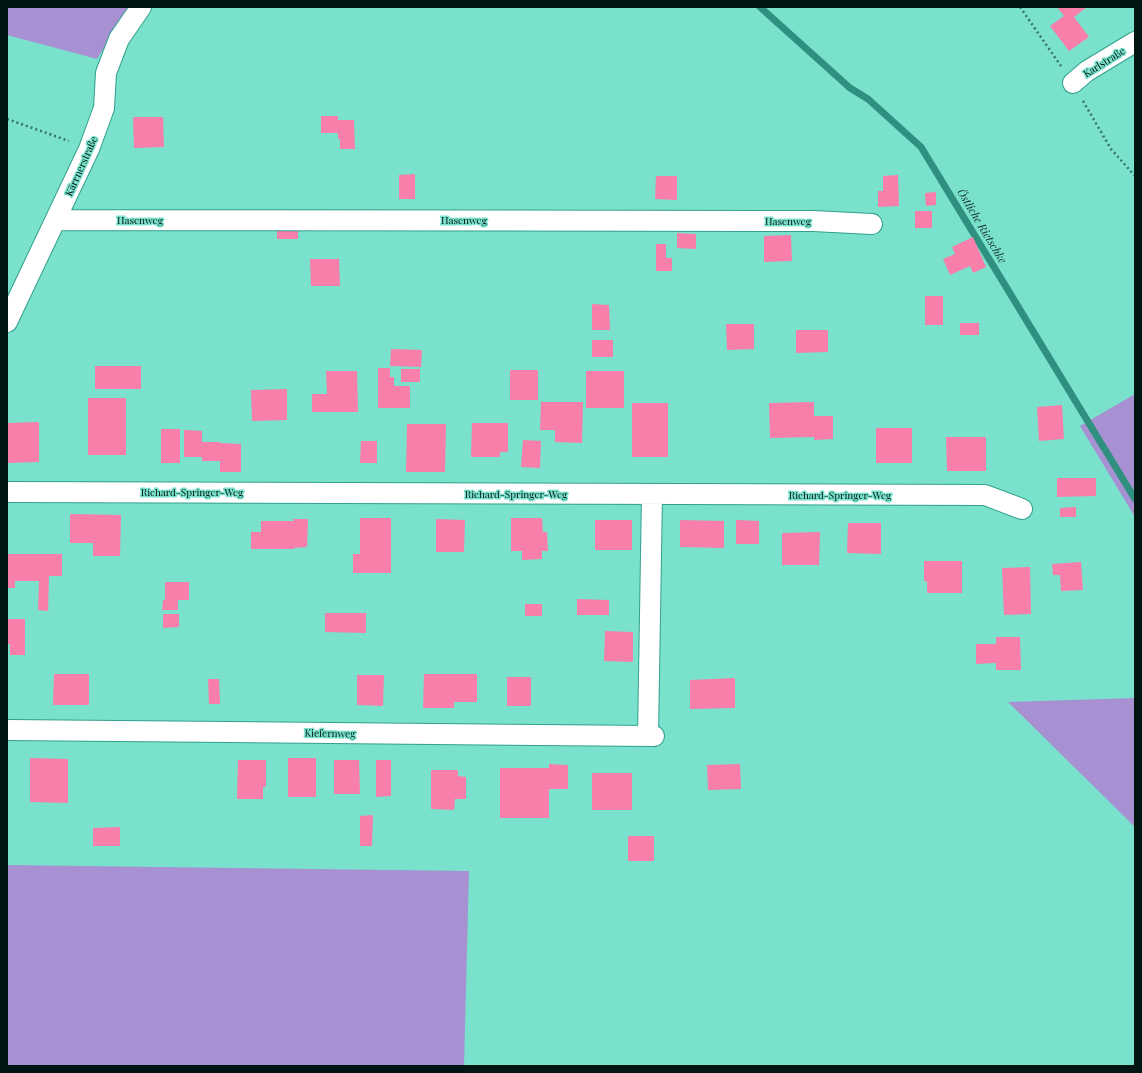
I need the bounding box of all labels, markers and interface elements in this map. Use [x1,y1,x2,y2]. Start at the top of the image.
street label: Karlstraße [1080,44,1128,80]
street label: Kärrnerstraße [62,134,100,198]
water label: Östliche Rietschke [954,186,1011,266]
street label: Hasenweg [117,213,164,227]
street label: Hasenweg [441,213,488,227]
street label: Hasenweg [765,214,812,228]
street label: Richard-Springer-Weg [141,485,244,499]
street label: Richard-Springer-Weg [465,487,568,501]
street label: Richard-Springer-Weg [789,488,892,502]
street label: Kiefernweg [304,726,356,740]

